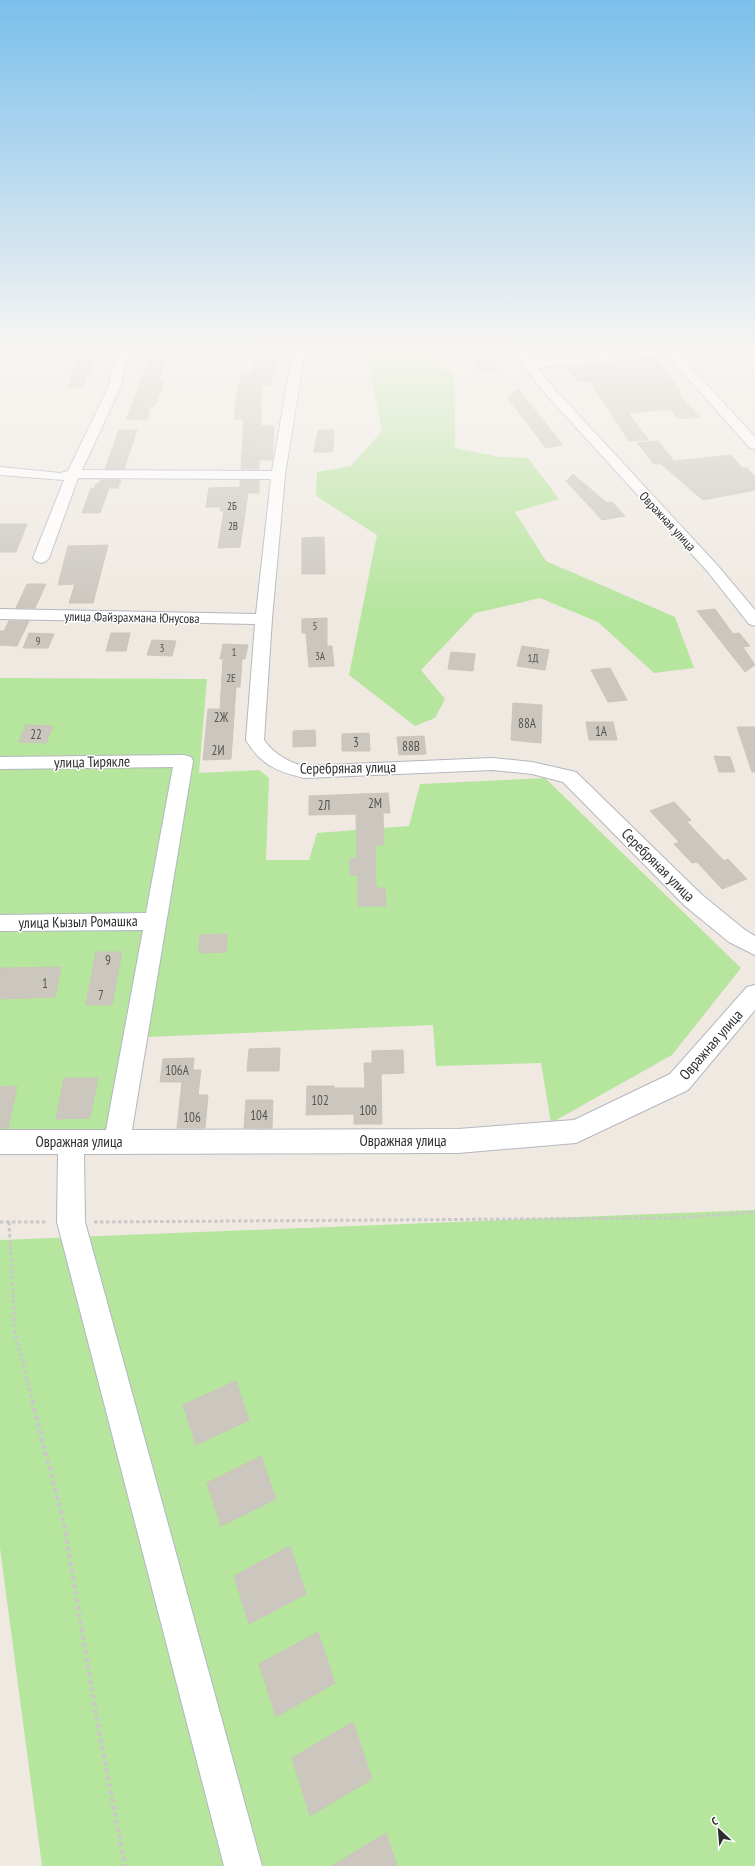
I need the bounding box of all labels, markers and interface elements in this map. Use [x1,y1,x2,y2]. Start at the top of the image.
street label: Овражная улица [636,488,700,555]
house number: 2Б [227,499,237,513]
house number: 2В [228,519,238,533]
street label: улица Файзрахмана Юнусова [64,608,200,627]
house number: 5 [313,619,318,633]
house number: 9 [36,634,41,648]
house number: 3 [160,641,165,655]
house number: 1 [232,645,237,659]
house number: 3А [315,649,326,663]
house number: 1Д [528,651,538,665]
house number: 2Е [226,671,236,685]
house number: 2Ж [214,709,229,726]
house number: 88А [518,715,537,732]
house number: 1А [595,723,608,740]
house number: 22 [30,726,42,743]
house number: 3 [353,734,359,751]
house number: 88В [402,738,420,755]
house number: 2И [212,742,224,759]
street label: улица Тирякле [54,751,130,772]
street label: Серебряная улица [300,757,396,778]
house number: 2М [368,795,382,812]
house number: 2Л [318,797,330,814]
street label: Серебряная улица [618,824,699,905]
street label: улица Кызыл Ромашка [18,911,138,932]
house number: 9 [105,952,111,969]
house number: 1 [42,975,48,992]
house number: 7 [98,987,104,1004]
street label: Овражная улица [675,1006,746,1084]
house number: 106А [165,1062,190,1079]
house number: 102 [311,1092,329,1109]
house number: 100 [359,1102,377,1119]
house number: 104 [250,1107,268,1124]
house number: 106 [183,1109,201,1126]
street label: Овражная улица [359,1131,447,1150]
street label: Овражная улица [35,1132,123,1151]
north arrow [699,1810,739,1850]
text: С [709,1814,720,1828]

